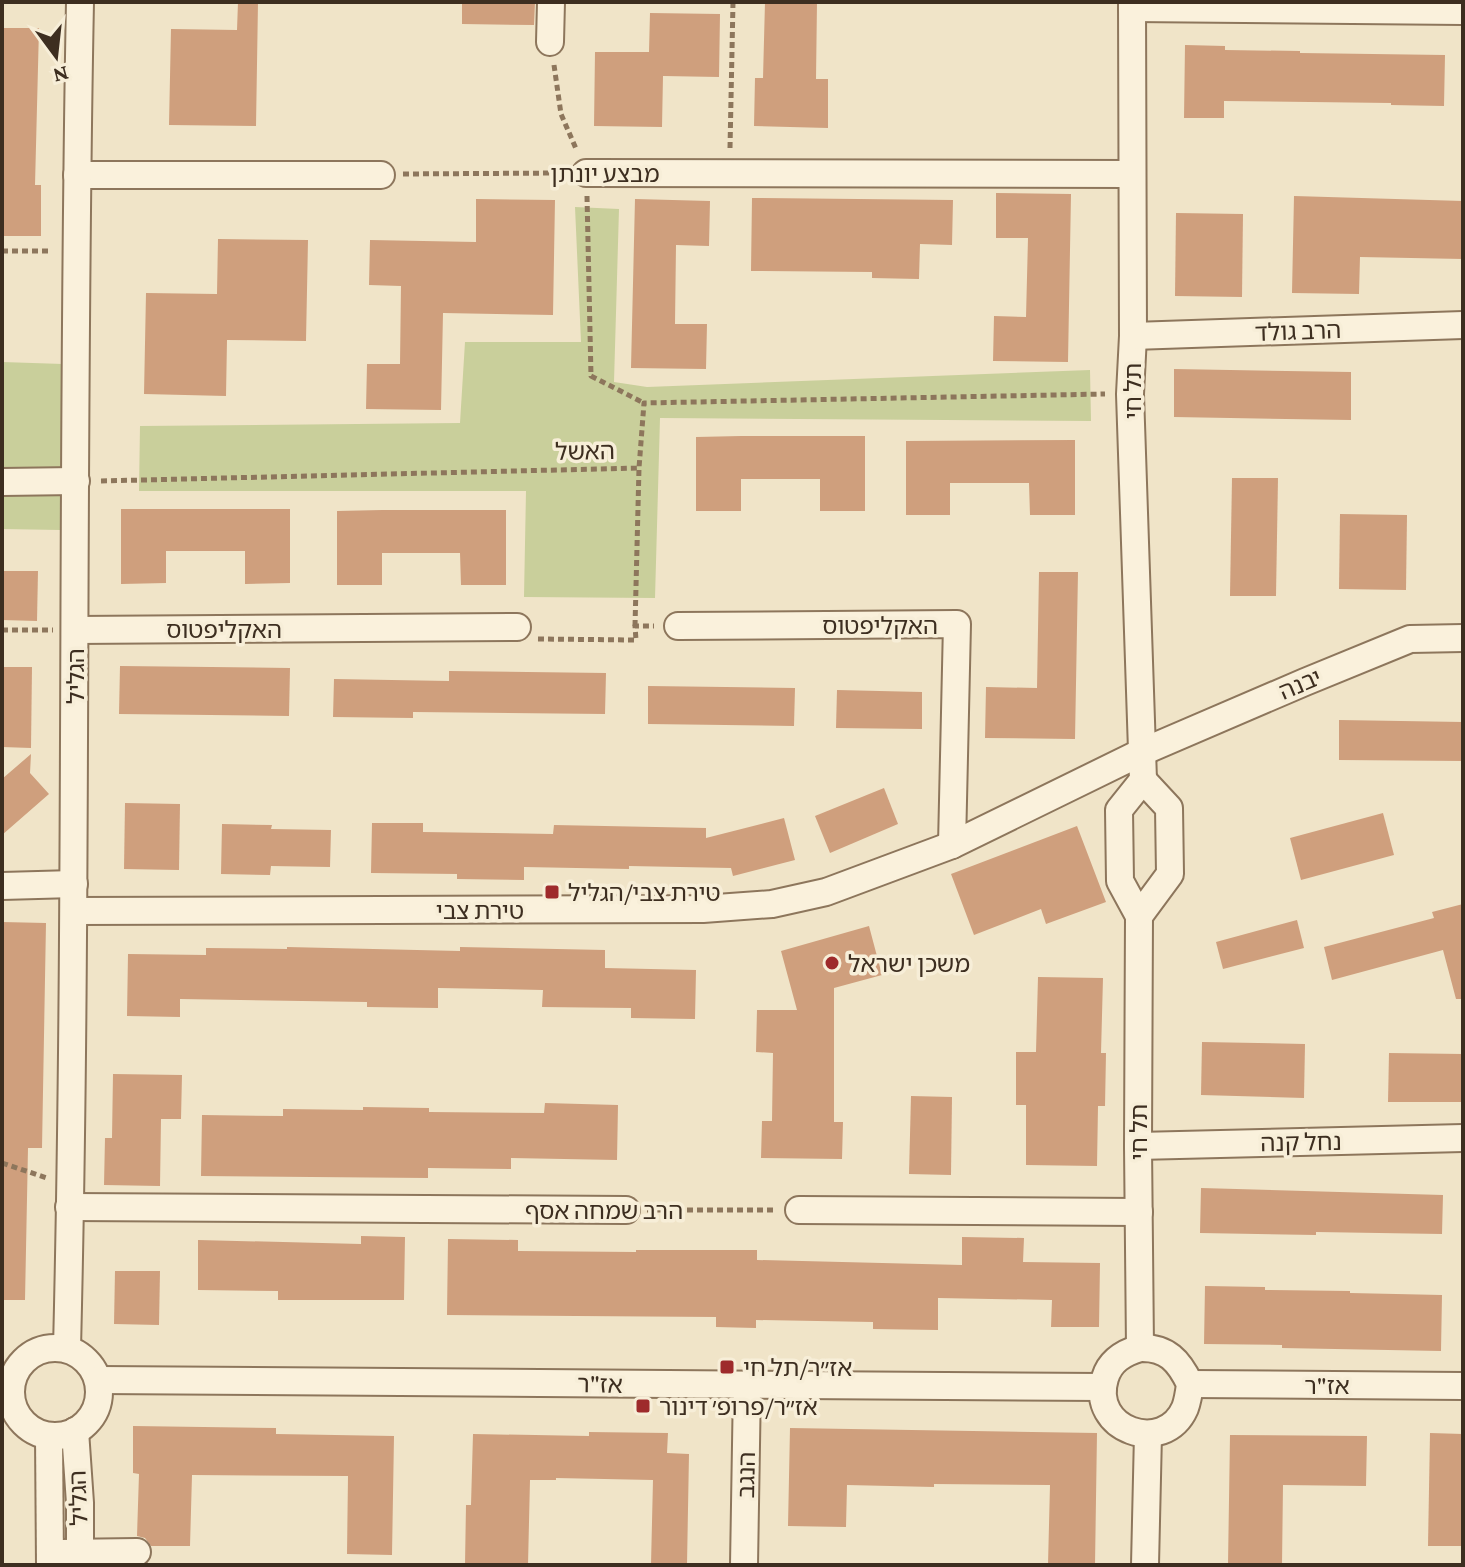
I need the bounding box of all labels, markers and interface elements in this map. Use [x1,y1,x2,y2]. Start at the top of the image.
north arrow [16,16,96,96]
text: N [51,61,72,89]
street label: מבצע יונתן [550,160,660,187]
street label: הרב גולד [1254,316,1342,346]
street label: תל חי [1119,363,1146,419]
street label: האשל [555,437,615,465]
street label: האקליפטוס [822,612,938,639]
street label: האקליפטוס [166,616,282,643]
street label: הגליל [62,648,89,704]
street label: יבנה [1275,663,1325,705]
place label: טירת צבי/הגליל [568,879,721,906]
marker: טירת צבי/הגליל [543,883,561,901]
street label: טירת צבי [436,897,524,924]
place label: משכן ישראל [848,950,970,977]
marker: משכן ישראל [823,954,841,972]
street label: תל חי [1125,1104,1152,1160]
street label: נחל קנה [1260,1128,1342,1156]
street label: הרב שמחה אסף [525,1197,683,1224]
place label: אז״ר/תל חי [743,1354,852,1381]
marker: אז״ר/תל חי [718,1358,736,1376]
street label: אז"ר [577,1370,623,1398]
street label: אז"ר [1304,1372,1350,1399]
place label: אז״ר/פרופ׳ דינור [659,1393,818,1420]
marker: אז״ר/פרופ׳ דינור [634,1397,652,1415]
street label: הנגב [732,1451,760,1499]
street label: הגליל [64,1470,92,1526]

